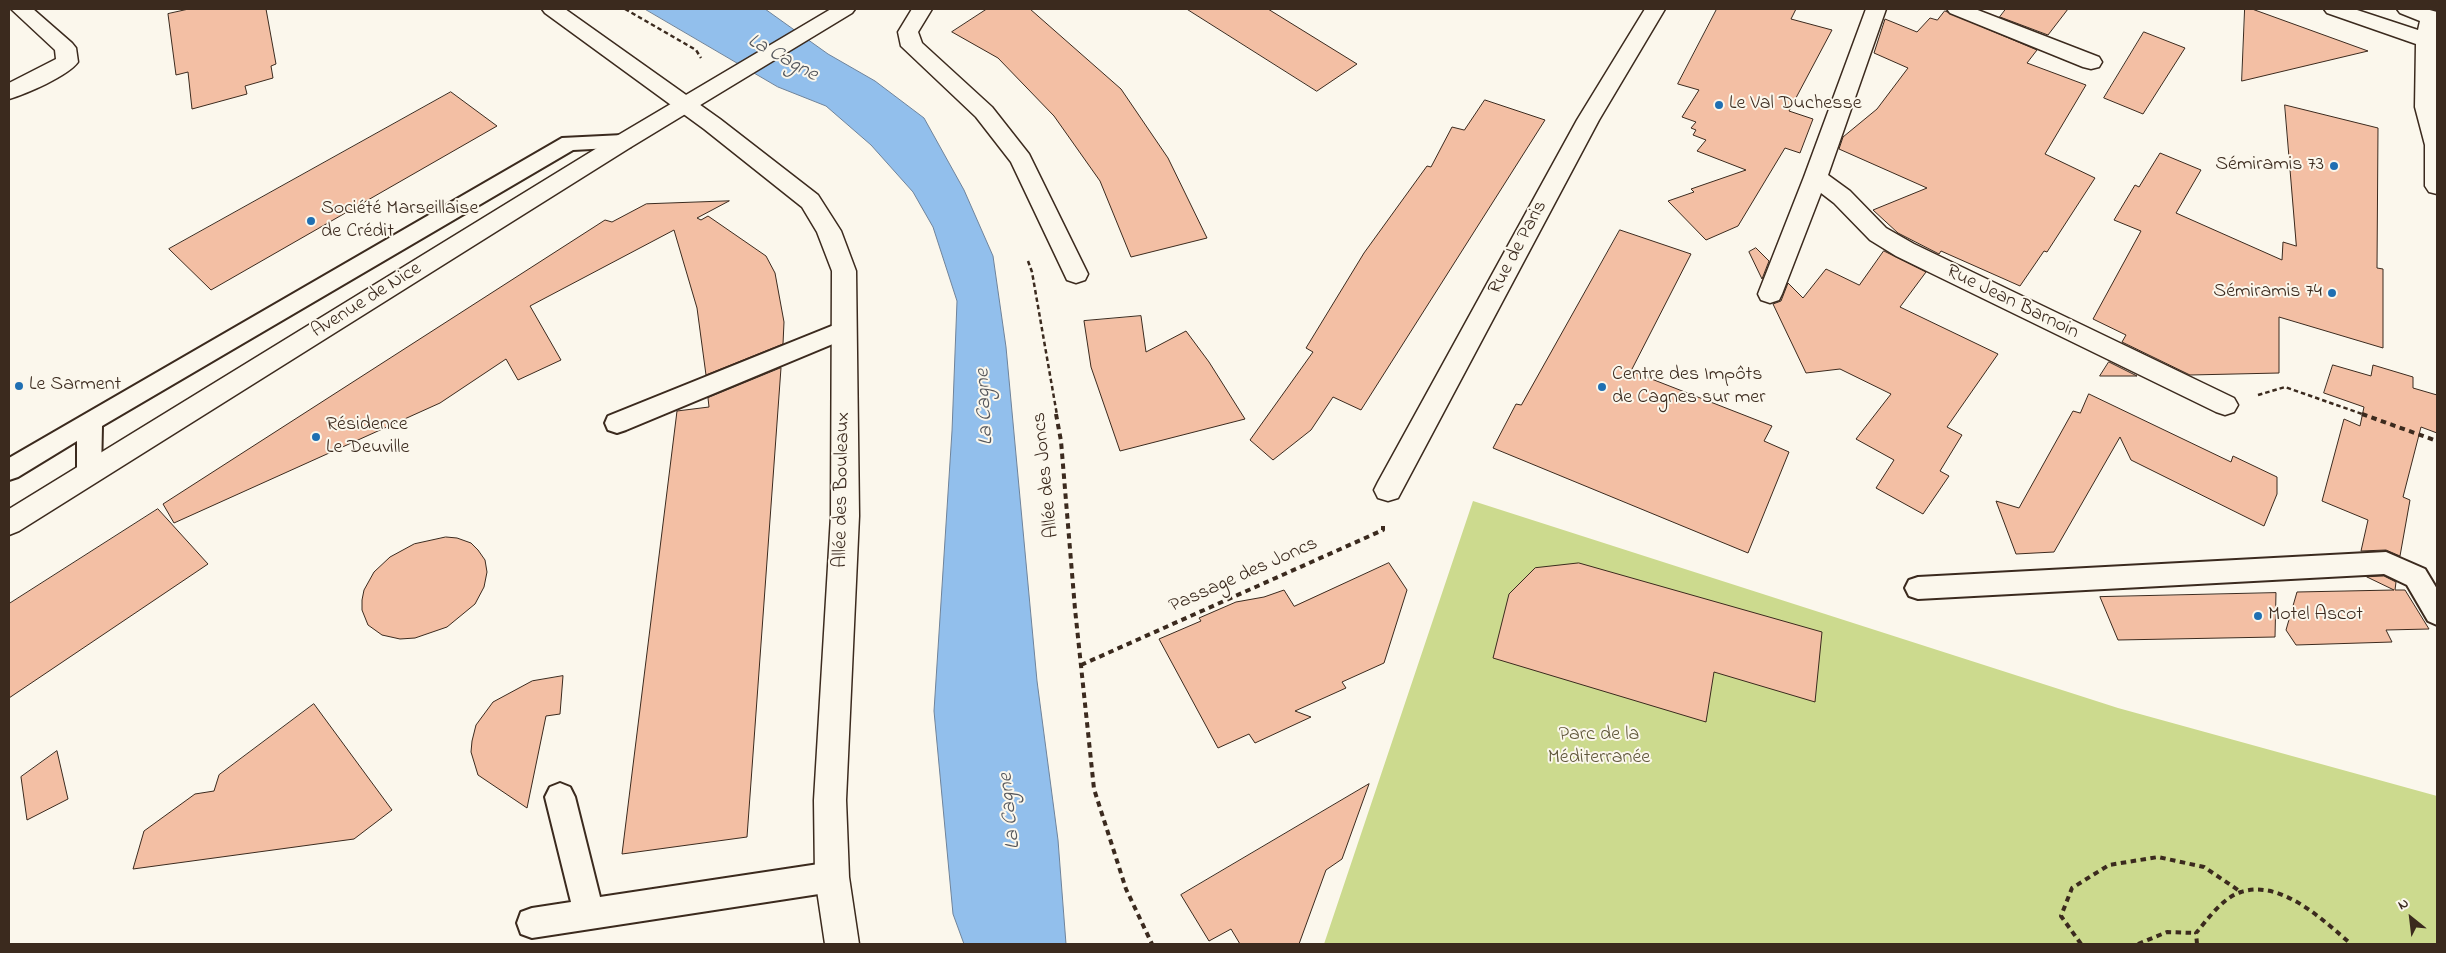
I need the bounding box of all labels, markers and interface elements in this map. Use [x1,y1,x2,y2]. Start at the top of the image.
water label: La Cagne [742,29,822,89]
place label: Le Val Duchesse [1729,93,1862,117]
marker: Le Val Duchesse [1713,99,1725,111]
place label: Sémiramis 73 [2215,154,2324,178]
marker: Sémiramis 73 [2328,160,2340,172]
street label: Rue de Paris [1484,197,1554,299]
place label: Société Marseillaise de Crédit [321,198,478,245]
marker: Société Marseillaise de Crédit [305,215,317,227]
street label: Avenue de Nice [308,258,426,344]
street label: Rue Jean Barnoin [1942,260,2082,346]
place label: Sémiramis 74 [2213,281,2322,305]
marker: Sémiramis 74 [2326,287,2338,299]
place label: Centre des Impôts de Cagnes sur mer [1612,364,1765,411]
water label: La Cagne [971,368,1001,446]
place label: Le Sarment [29,374,121,398]
marker: Le Sarment [13,380,25,392]
marker: Centre des Impôts de Cagnes sur mer [1596,381,1608,393]
street label: Allée des Joncs [1028,411,1066,539]
street label: Allée des Bouleaux [830,412,856,568]
place label: Résidence Le Deuville [326,414,409,461]
marker: Résidence Le Deuville [310,431,322,443]
street label: Passage des Joncs [1166,533,1322,619]
place label: Motel Ascot [2268,604,2363,628]
marker: Motel Ascot [2252,610,2264,622]
park label: Parc de la Méditerranée [1548,724,1650,771]
water label: La Cagne [994,772,1028,850]
north arrow [2386,893,2436,943]
text: N [2394,893,2413,916]

